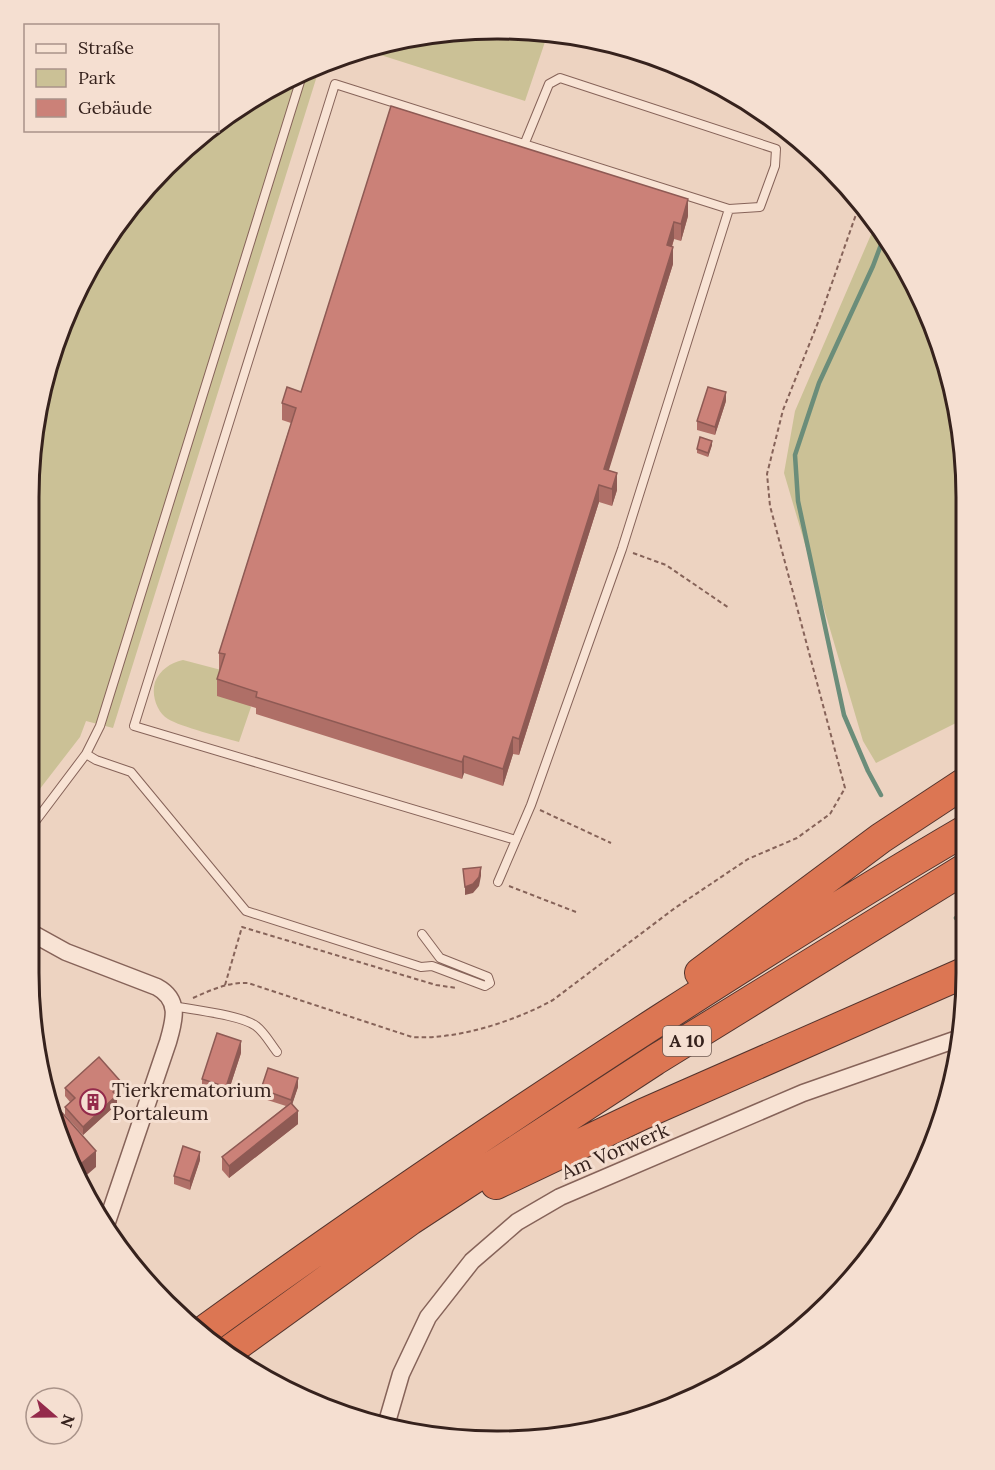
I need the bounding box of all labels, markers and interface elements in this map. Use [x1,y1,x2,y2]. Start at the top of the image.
legend [24,24,219,132]
text: Straße [78,36,134,59]
text: Park [78,66,116,89]
text: Gebäude [78,96,153,119]
road number: A 10 [663,1026,711,1056]
place label: Tierkrematorium Portaleum [112,1077,272,1125]
building icon: Tierkrematorium Portaleum [78,1087,108,1117]
street label: Am Vorwerk [556,1117,673,1185]
north arrow [24,1386,84,1446]
text: N [57,1412,80,1430]

